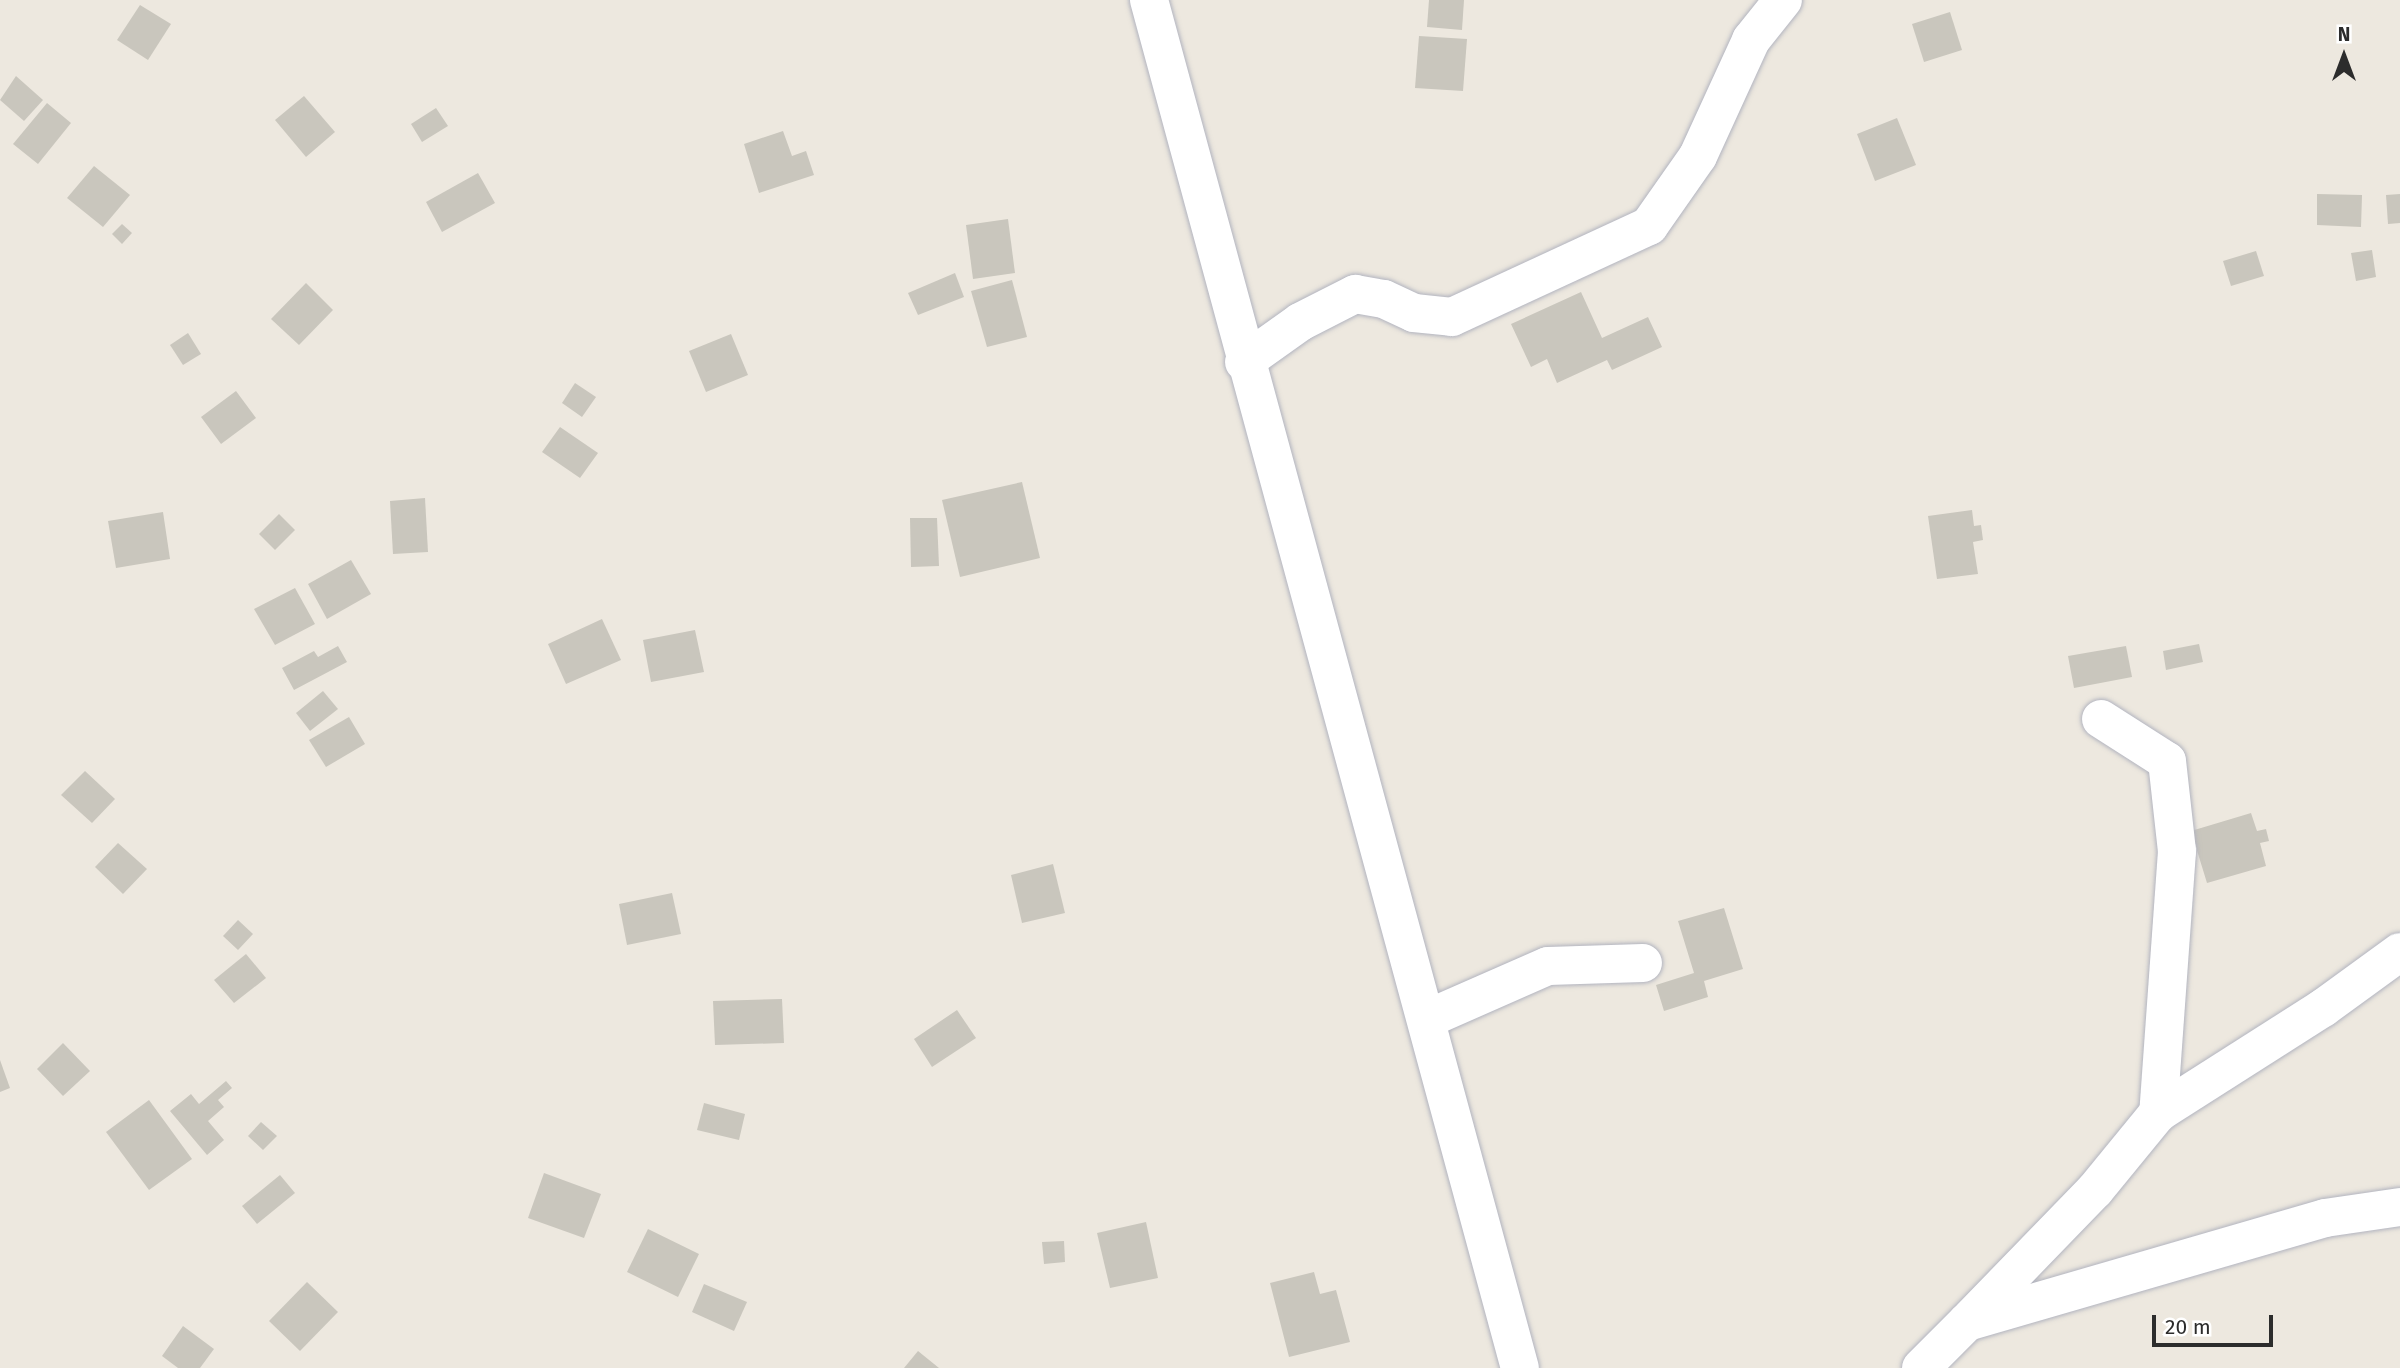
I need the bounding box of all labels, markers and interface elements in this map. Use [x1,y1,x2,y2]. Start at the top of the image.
north arrow [2309,21,2379,91]
text: N [2338,23,2350,46]
scale bar [2155,1302,2276,1346]
text: 20 m [2165,1314,2211,1340]

